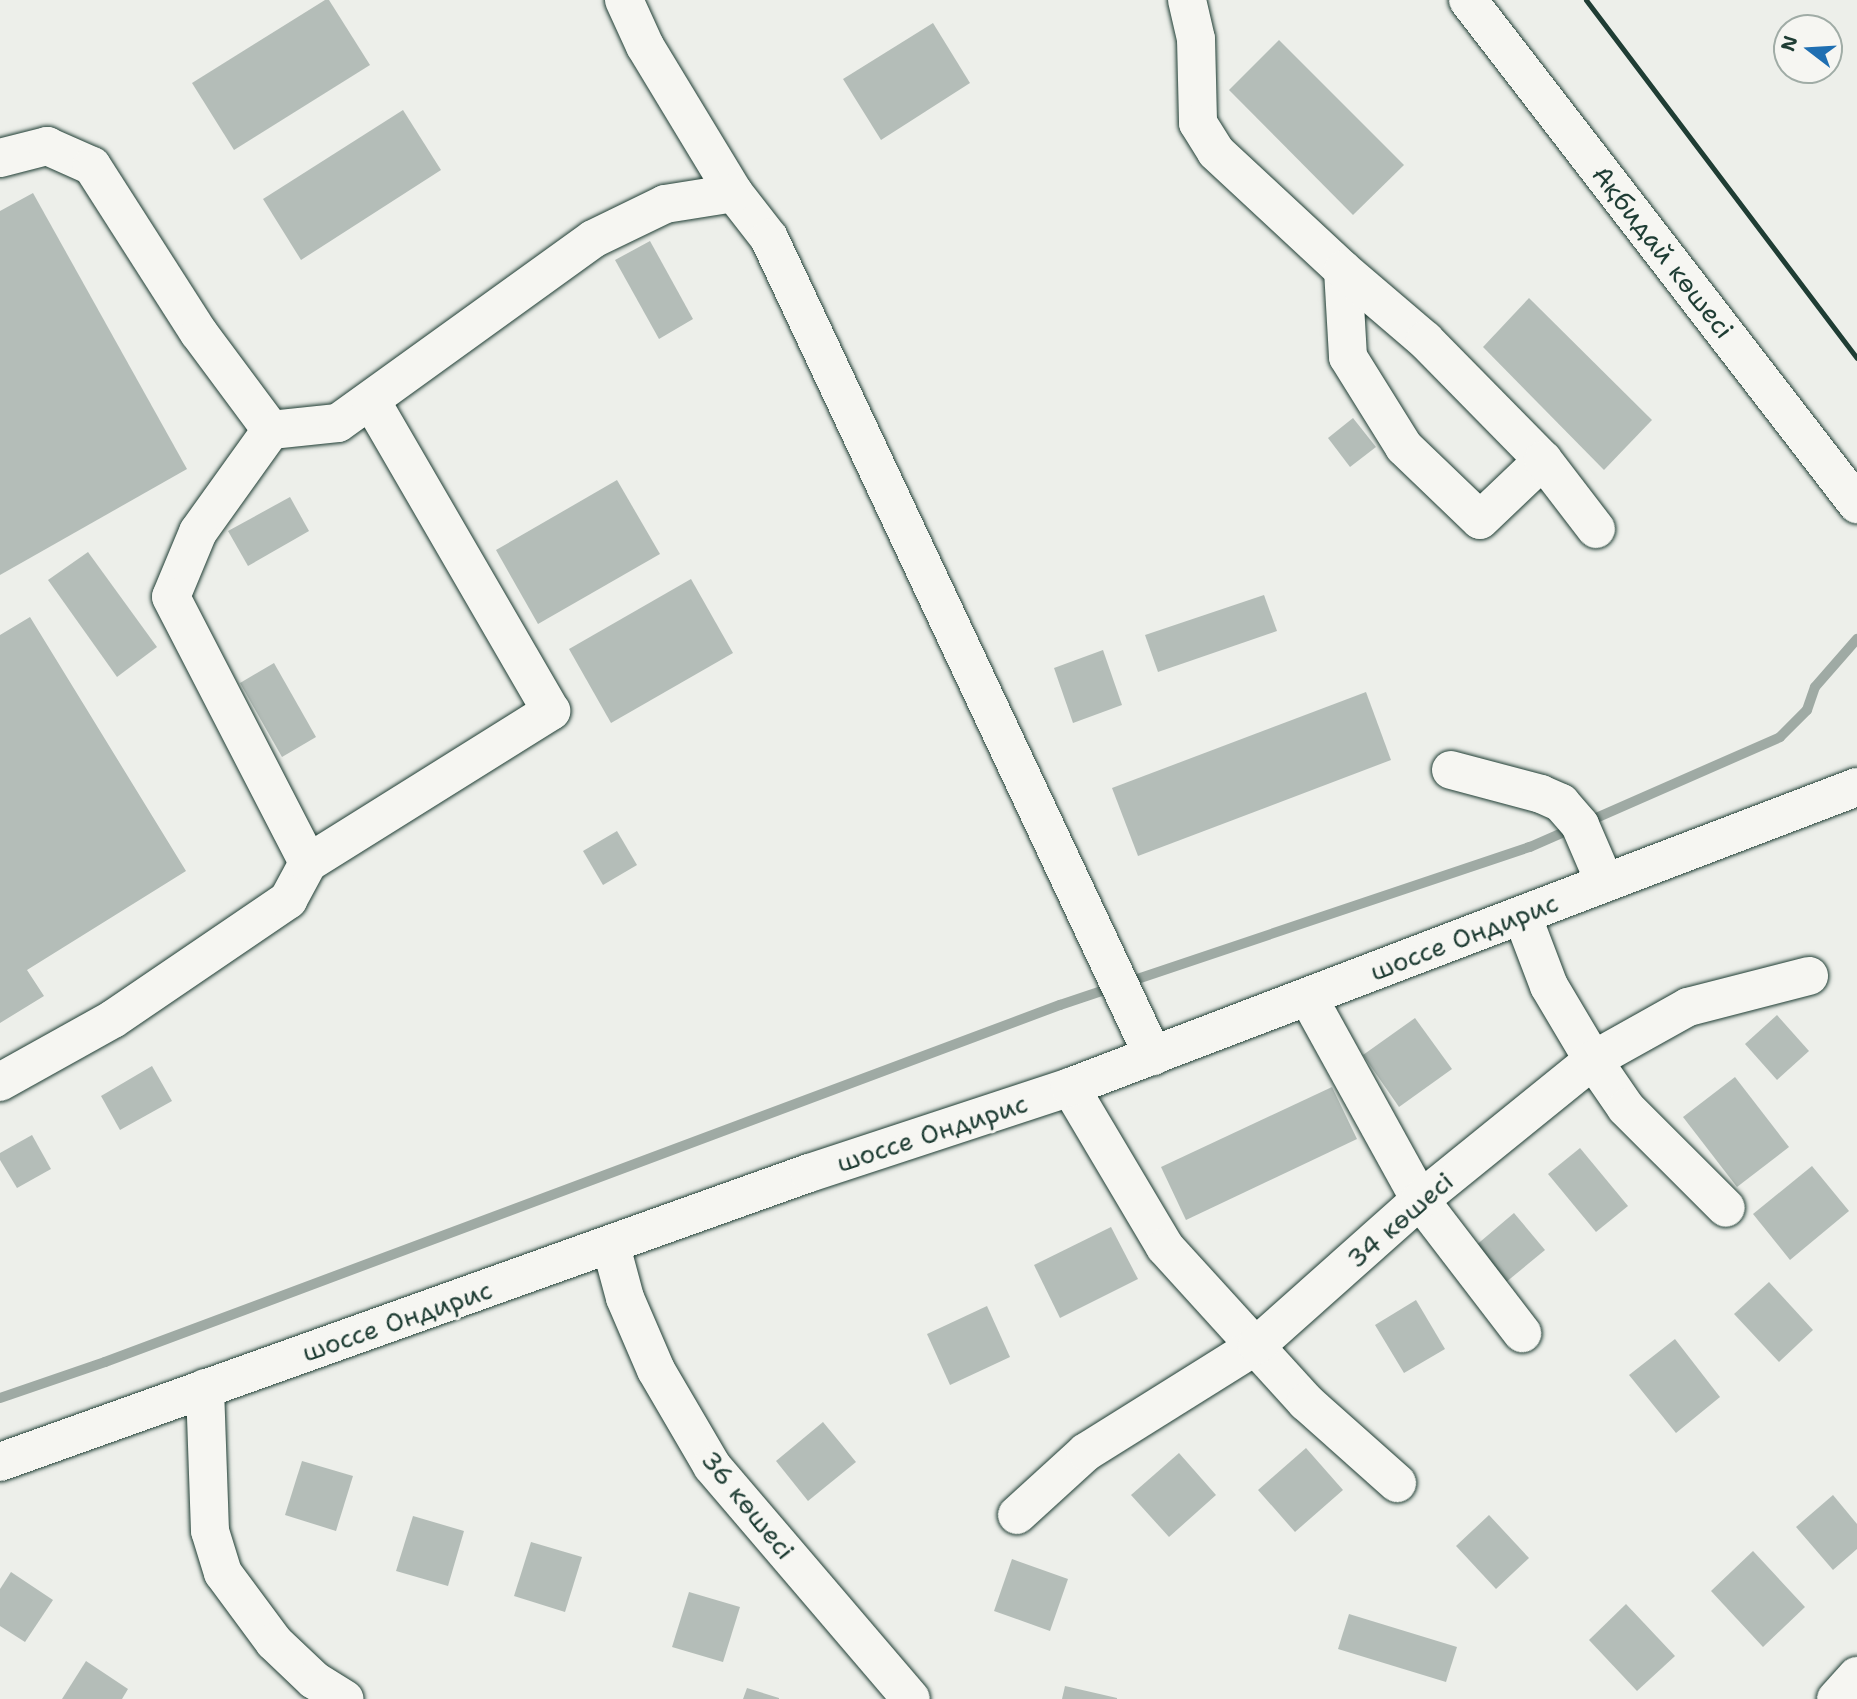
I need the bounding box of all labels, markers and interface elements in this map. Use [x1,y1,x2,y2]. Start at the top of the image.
north arrow [1773,14,1843,84]
text: N [1775,32,1804,54]
street label: Ақбидай көшесі [1586,159,1740,345]
street label: шоссе Ондирис [1366,887,1562,987]
street label: шоссе Ондирис [833,1087,1031,1179]
street label: 34 көшесі [1340,1165,1460,1275]
street label: шоссе Ондирис [298,1274,496,1368]
street label: 36 көшесі [695,1444,801,1566]

